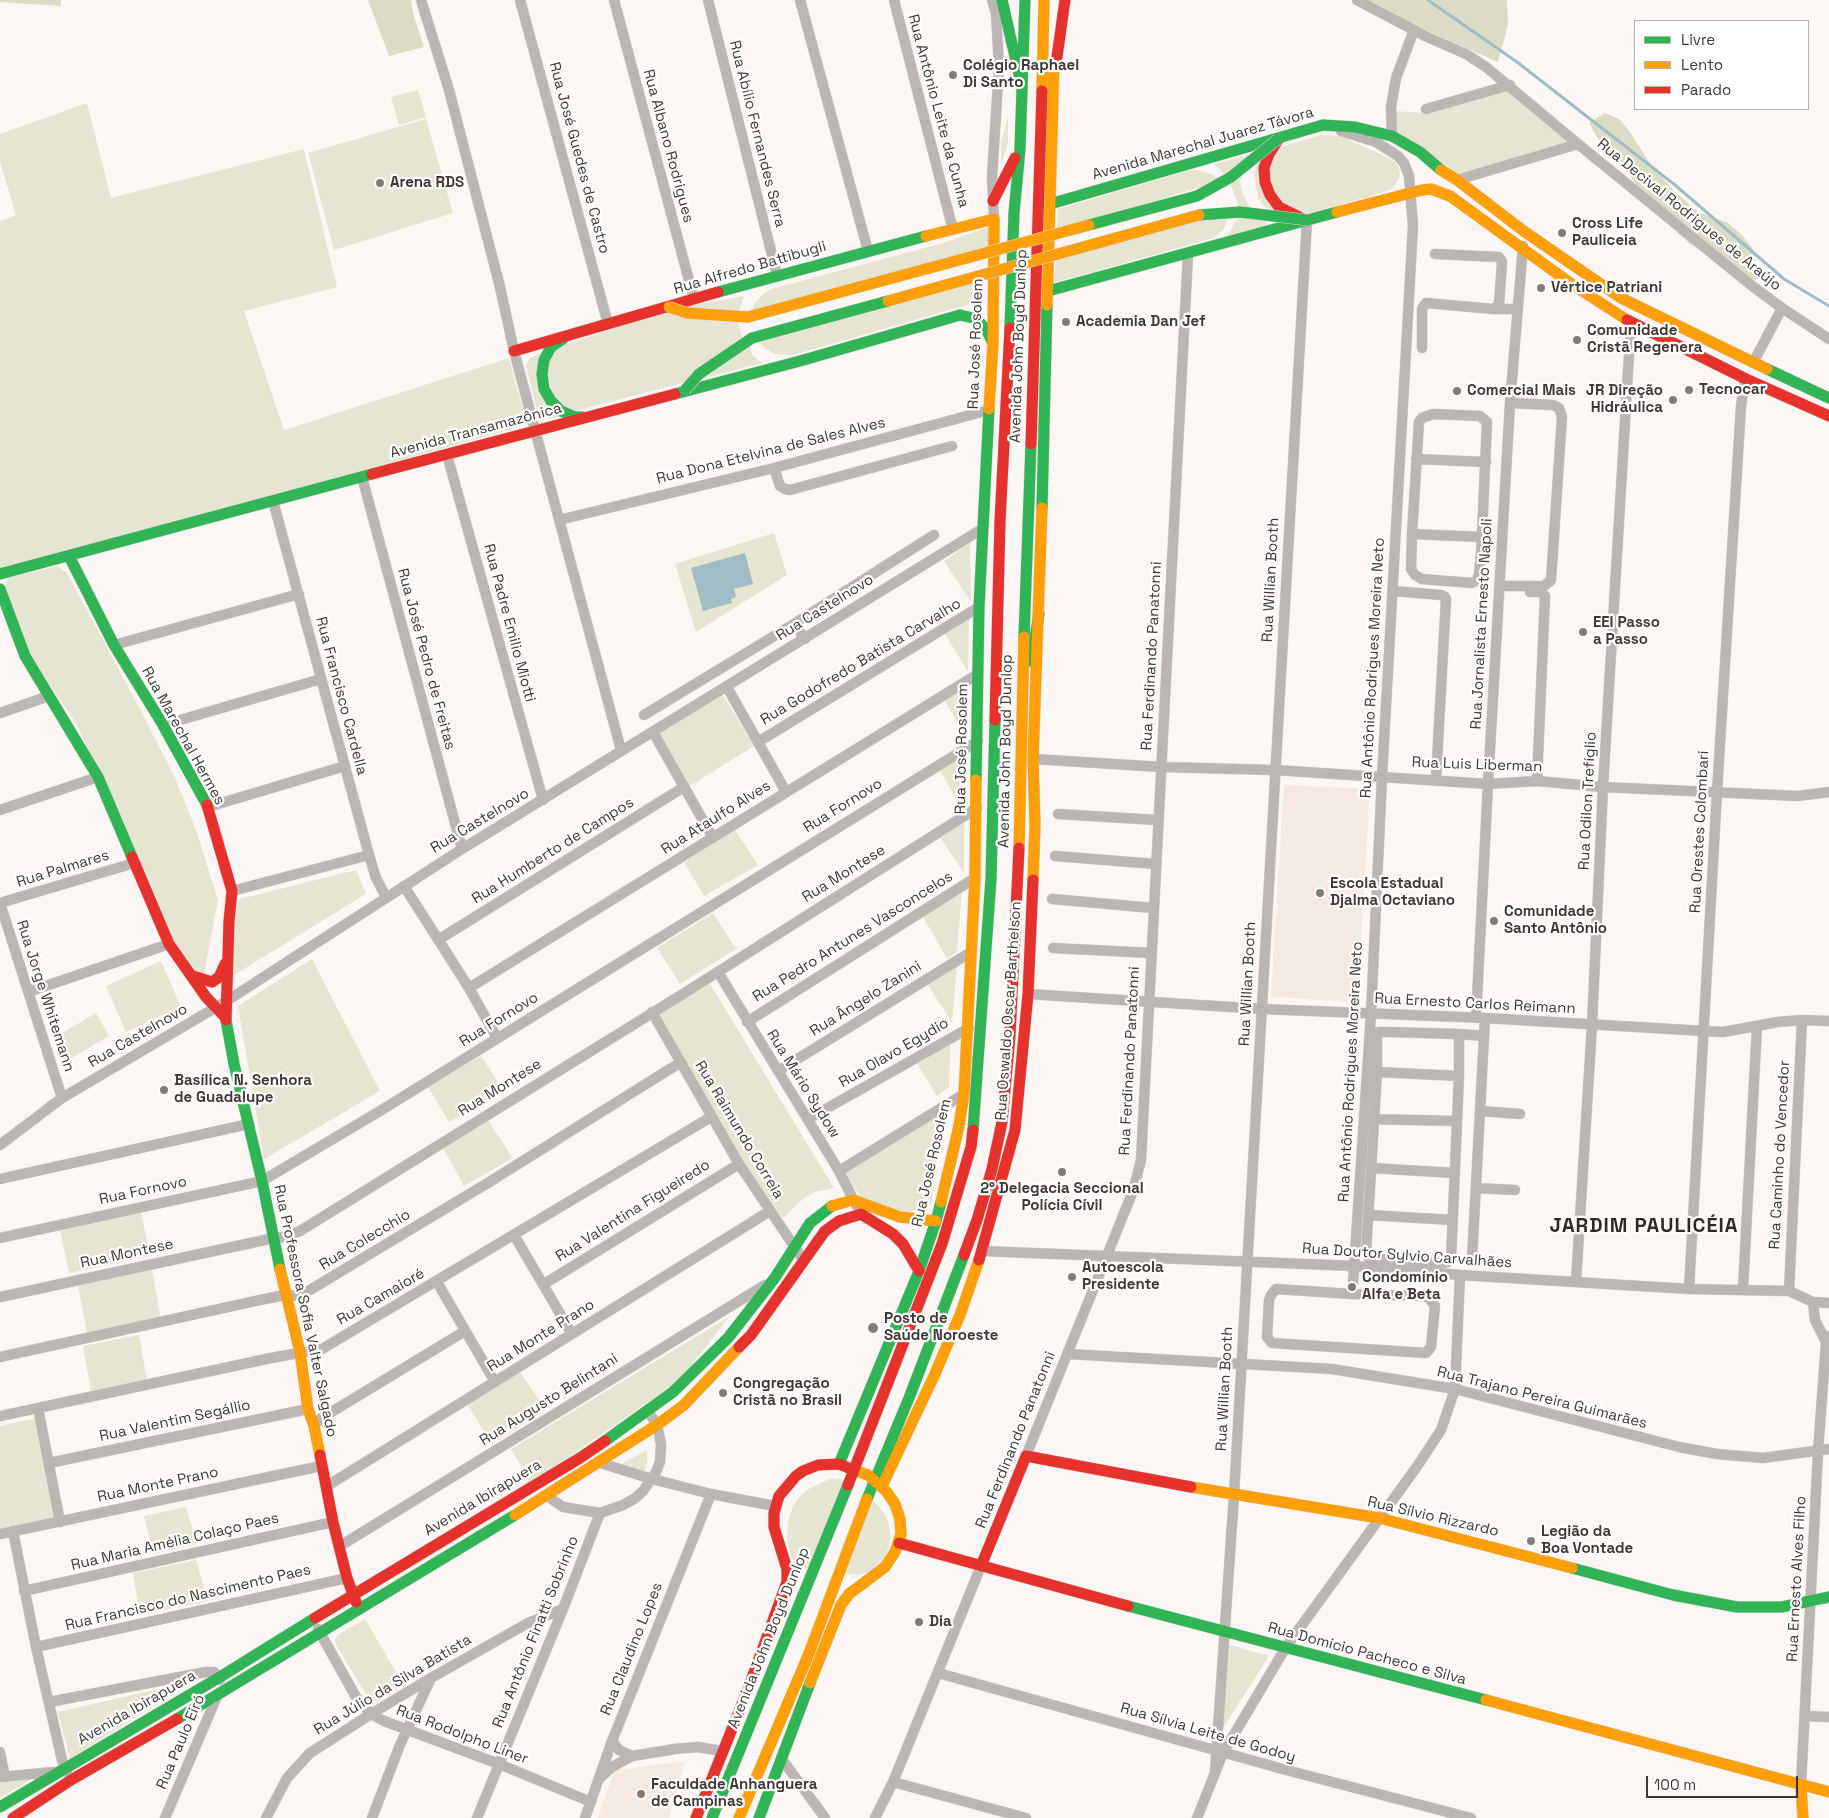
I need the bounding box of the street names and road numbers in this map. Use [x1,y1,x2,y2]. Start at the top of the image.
street label: Rua Antônio Leite da Cunha [903,12,973,210]
street label: Rua Abílio Fernandes Serra [725,39,789,229]
street label: Rua José Guedes de Castro [545,60,613,256]
street label: Rua Albano Rodrigues [639,67,697,225]
street label: Avenida Marechal Juarez Távora [1090,104,1316,184]
street label: Rua Decival Rodrigues de Araújo [1593,135,1785,295]
street label: Rua Alfredo Battibugli [672,238,828,298]
street label: Avenida John Boyd Dunlop [1007,249,1031,443]
street label: Rua José Rosolem [965,278,987,410]
street label: Avenida Transamazônica [388,399,564,463]
street label: Rua Dona Etelvina de Sales Alves [655,414,887,488]
street label: Rua Willian Booth [1259,517,1283,643]
street label: Rua Jornalista Ernesto Napoli [1467,518,1497,730]
street label: Rua Antônio Rodrigues Moreira Neto [1357,537,1389,799]
street label: Rua Padre Emilio Miotti [479,542,539,704]
street label: Rua Ferdinando Panatonni [1138,561,1166,751]
street label: Rua José Pedro de Freitas [393,566,459,752]
street label: Rua Castelnovo [773,571,877,645]
street label: Rua Godofredo Batista Carvalho [757,595,965,729]
street label: Rua Francisco Cardella [311,615,371,777]
street label: Avenida John Boyd Dunlop [995,654,1017,848]
street label: Rua Marechal Hermes [137,664,229,808]
street label: Rua José Rosolem [952,683,972,815]
street label: Rua Odilon Trefíglio [1575,731,1601,871]
street label: Rua Orestes Colombari [1687,750,1713,914]
street label: Rua Luis Liberman [1411,754,1543,776]
street label: Rua Fornovo [800,775,886,837]
street label: Rua Ataulfo Alves [658,777,774,859]
street label: Rua Castelnovo [428,785,532,857]
street label: Rua Humberto de Campos [469,794,637,908]
street label: Rua Montese [799,841,889,907]
street label: Rua Palmares [14,846,112,892]
street label: Rua Pedro Antunes Vasconcelos [750,868,956,1006]
street label: Rua Oswaldo Oscar Barthelson [992,901,1026,1121]
street label: Rua Jorge Whitemann [12,918,78,1074]
street label: Rua Willian Booth [1236,921,1260,1047]
street label: Rua Antônio Rodrigues Moreira Neto [1335,941,1367,1203]
street label: Rua Ângelo Zanini [807,957,925,1041]
street label: Rua Ferdinando Panatonni [1116,966,1144,1156]
street label: Rua Fornovo [456,989,542,1051]
street label: Rua Ernesto Carlos Reimann [1374,990,1576,1018]
street label: Rua Castelnovo [85,1000,191,1072]
street label: Rua Olavo Egydio [836,1014,952,1092]
street label: Rua Mário Sydow [762,1027,844,1141]
street label: Rua Montese [455,1055,545,1121]
street label: Rua Raimundo Correia [691,1058,787,1202]
street label: Rua Caminho do Vencedor [1766,1060,1794,1250]
street label: Rua José Rosolem [909,1097,955,1229]
street label: Rua Valentina Figueiredo [552,1156,714,1266]
street label: Rua Fornovo [97,1173,189,1209]
street label: Rua Professora Sofia Valter Salgado [269,1183,341,1439]
street label: Rua Colecchio [316,1206,414,1274]
street label: Rua Montese [79,1235,175,1273]
street label: Rua Doutor Sylvio Carvalhães [1301,1240,1513,1272]
street label: Rua Camaioré [334,1265,428,1329]
street label: Rua Monte Prano [484,1296,598,1376]
street label: Rua Willian Booth [1213,1326,1237,1452]
street label: Rua Ferdinando Panatonni [972,1349,1060,1531]
street label: Rua Augusto Belintani [477,1350,621,1450]
street label: Rua Trajano Pereira Guimarães [1435,1363,1649,1433]
street label: Rua Valentim Segállio [98,1396,252,1446]
street label: Avenida Ibirapuera [421,1456,545,1540]
street label: Rua Monte Prano [96,1463,220,1507]
street label: Rua Sílvio Rizzardo [1366,1493,1500,1541]
street label: Rua Ernesto Alves Filho [1784,1496,1810,1662]
street label: Rua Maria Amélia Colaço Paes [69,1509,281,1575]
street label: Rua Antônio Finatti Sobrinho [489,1533,583,1731]
street label: Avenida John Boyd Dunlop [724,1545,814,1731]
street label: Rua Francisco do Nascimento Paes [63,1561,313,1635]
street label: Rua Claudino Lopes [597,1580,667,1718]
street label: Rua Domício Pacheco e Silva [1266,1619,1468,1689]
street label: Rua Júlio da Silva Batista [311,1631,475,1739]
street label: Avenida Ibirapuera [75,1667,199,1749]
street label: Rua Paulo Eiró [153,1692,209,1792]
street label: Rua Sílvia Leite de Godoy [1118,1699,1298,1767]
street label: Rua Rodolpho Liner [393,1702,531,1768]

